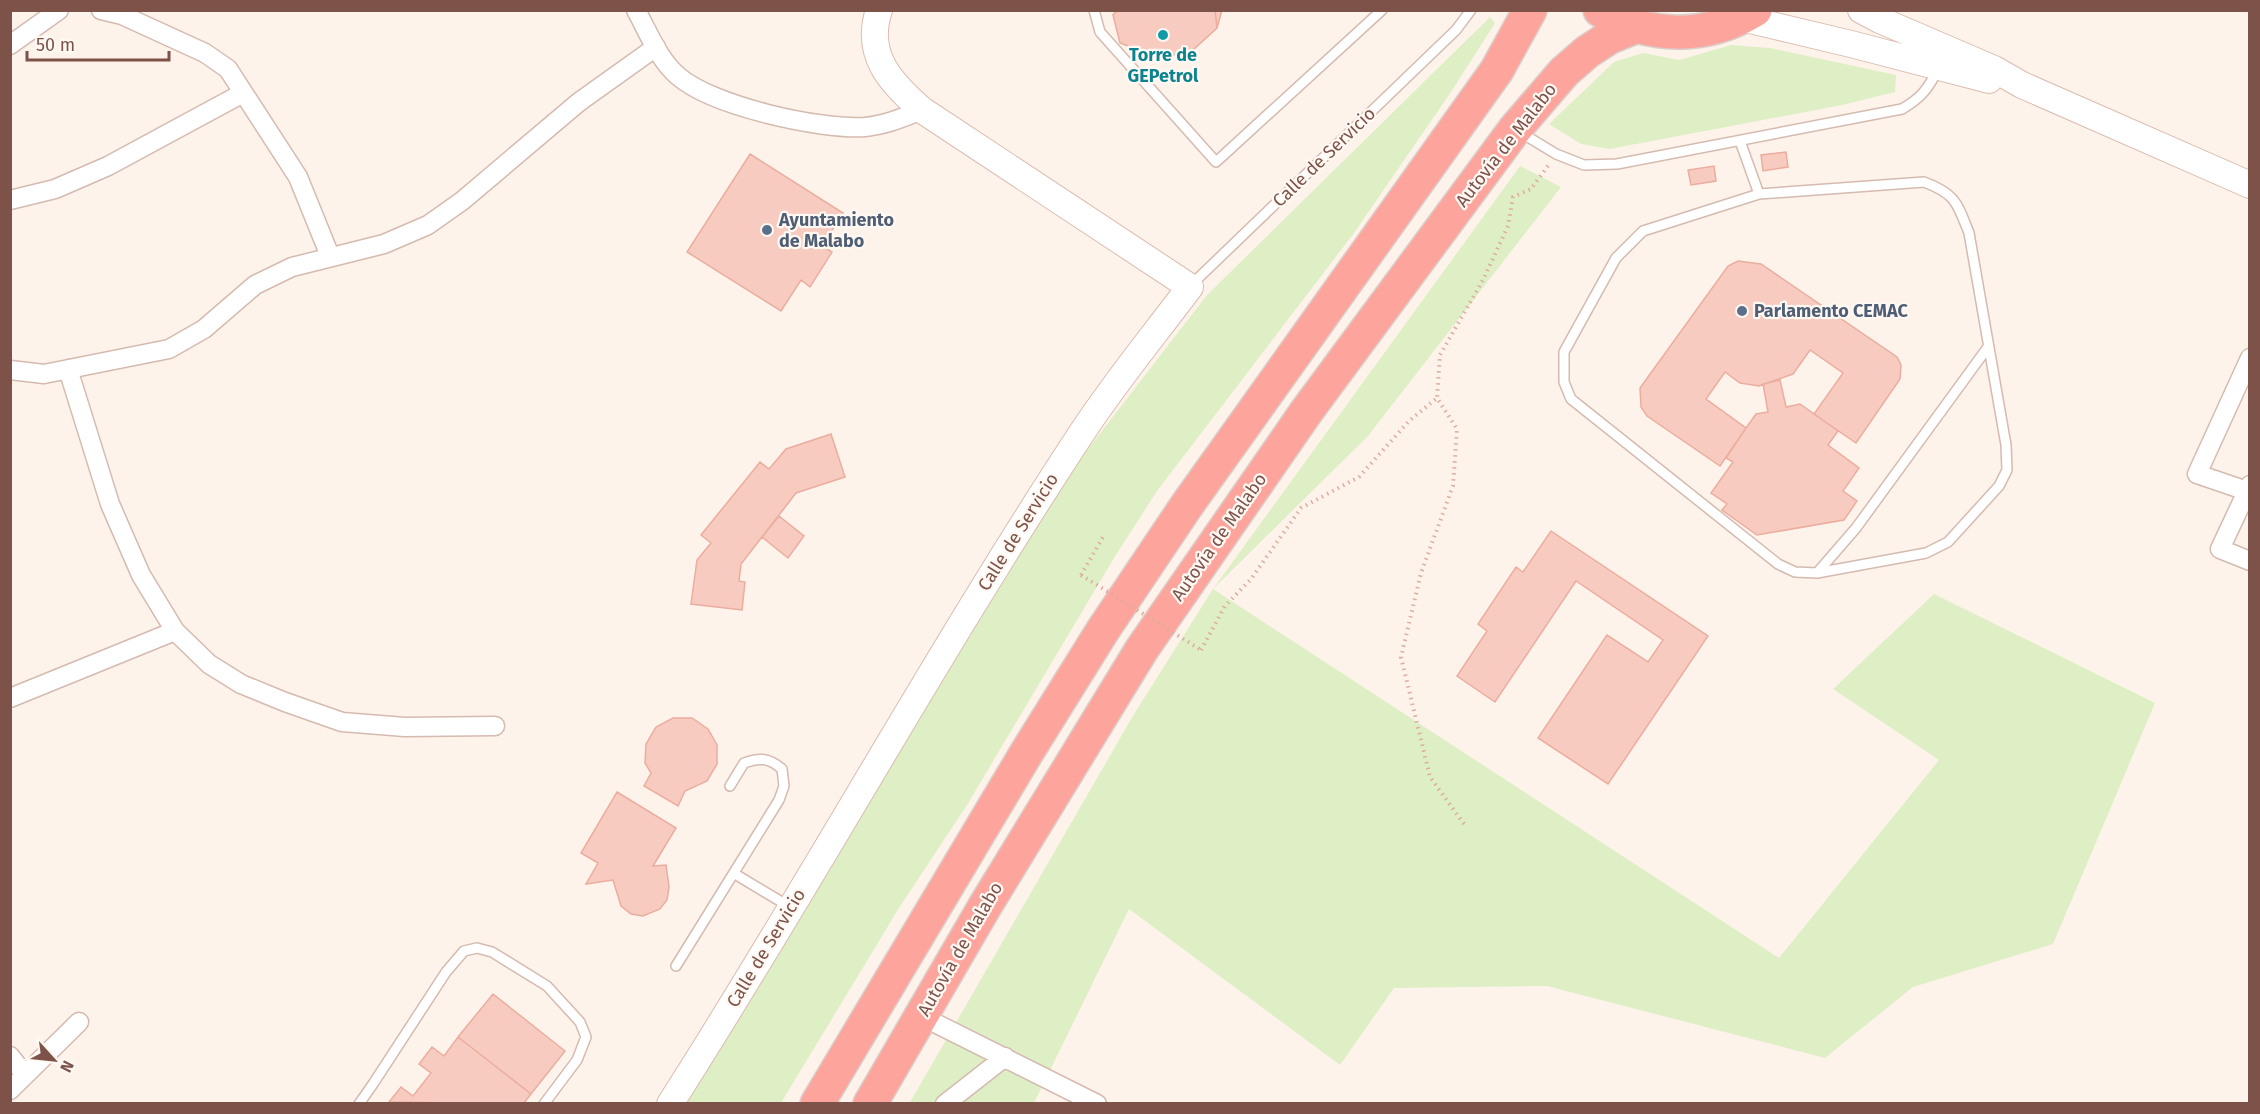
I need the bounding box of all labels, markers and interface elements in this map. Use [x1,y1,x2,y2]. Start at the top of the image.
scale bar [27,24,170,62]
marker: Torre de GEPetrol [1156,28,1170,42]
text: 50 m [36,34,75,56]
place label: Torre de GEPetrol [1128,44,1199,87]
street label: Autovía de Malabo [1451,79,1561,211]
street label: Calle de Servicio [1268,102,1380,212]
place label: Ayuntamiento de Malabo [778,209,894,252]
marker: Ayuntamiento de Malabo [760,223,774,237]
place label: Parlamento CEMAC [1754,300,1908,322]
marker: Parlamento CEMAC [1735,304,1749,318]
street label: Calle de Servicio [973,469,1063,595]
street label: Autovía de Malabo [1167,469,1271,605]
street label: Autovía de Malabo [913,878,1007,1020]
street label: Calle de Servicio [722,885,810,1011]
north arrow [24,1030,84,1090]
text: N [56,1058,78,1076]

